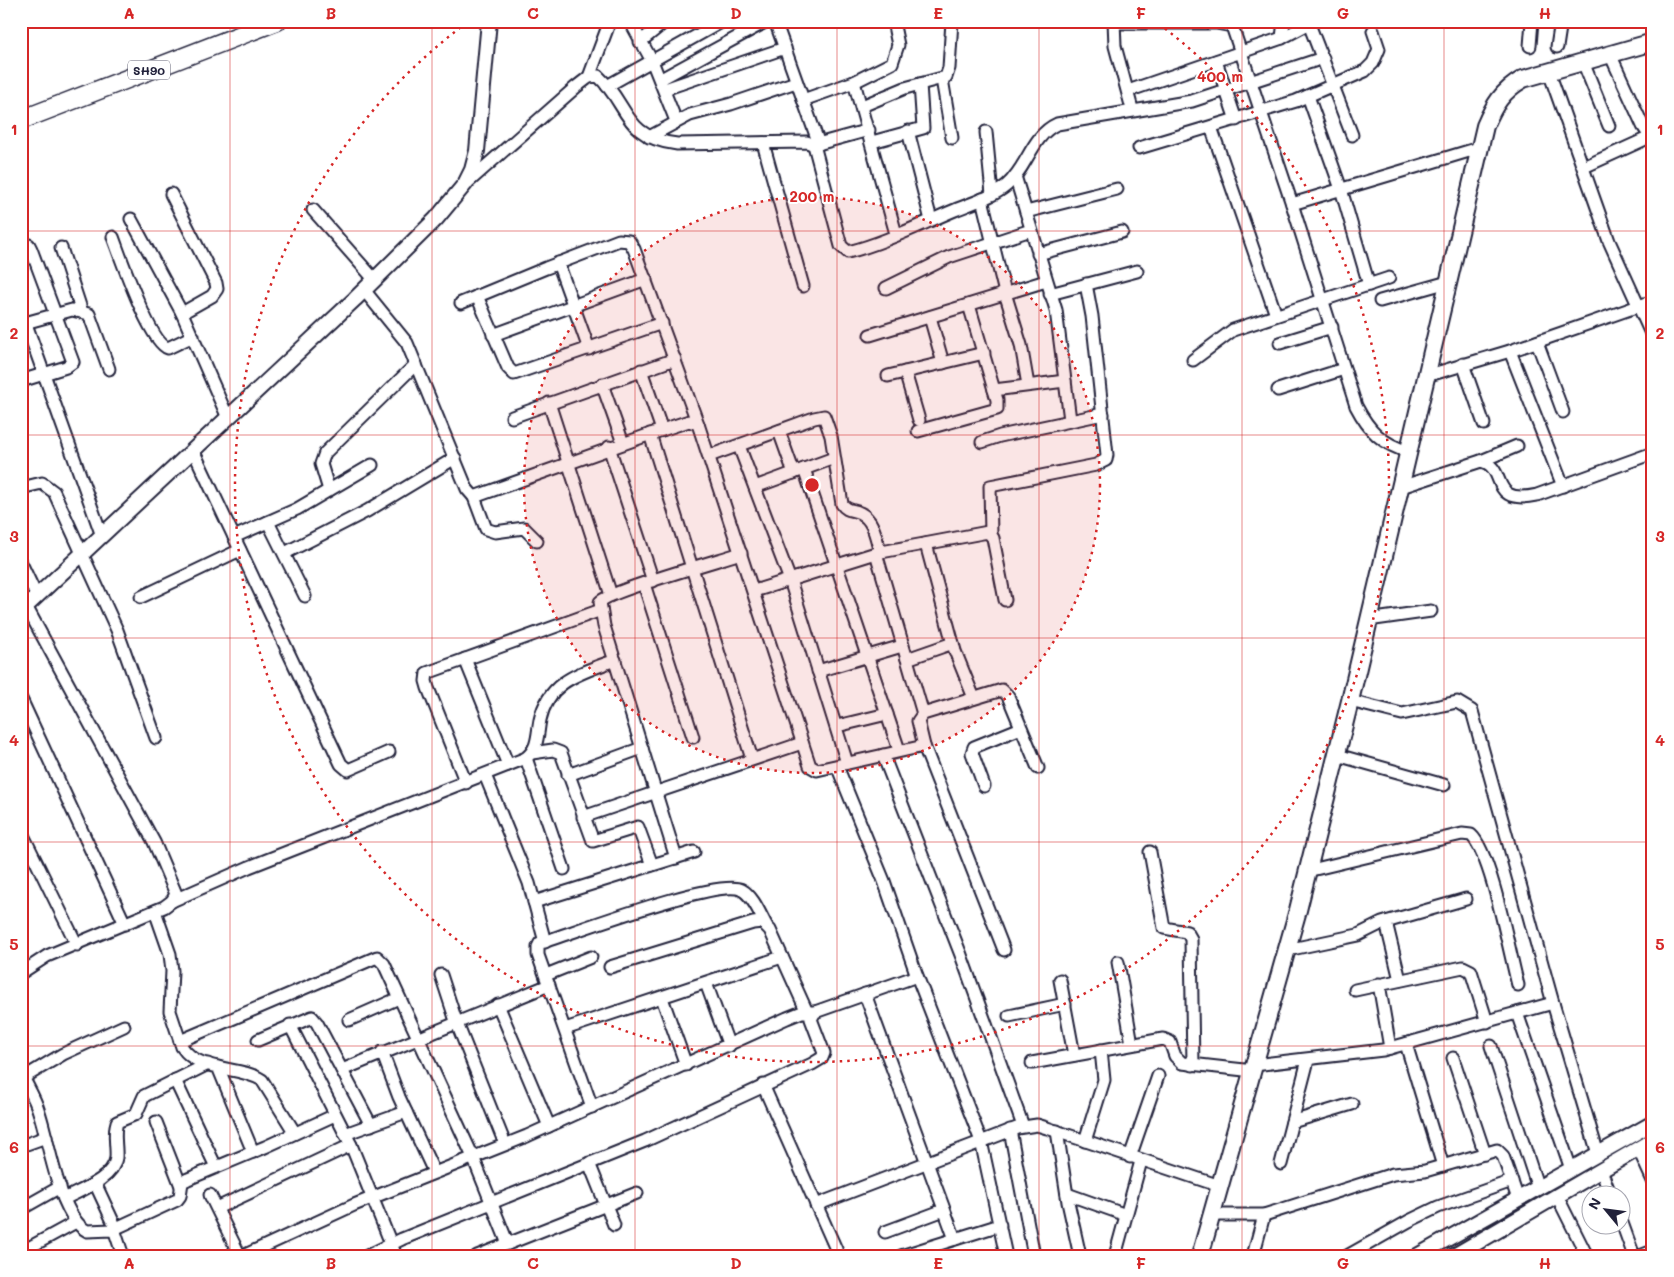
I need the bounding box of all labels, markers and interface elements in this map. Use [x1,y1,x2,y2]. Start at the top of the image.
text: A [123,2,135,23]
text: B [326,2,336,23]
text: C [527,2,539,23]
text: D [730,2,742,23]
text: E [933,2,943,23]
text: F [1136,2,1146,23]
text: G [1337,2,1349,23]
text: H [1539,2,1551,23]
road number: SH90 [128,60,170,80]
text: 400 m [1197,66,1243,86]
text: 1 [10,118,18,139]
text: 1 [1656,118,1664,139]
text: 200 m [790,186,835,206]
text: 2 [10,322,19,343]
text: 2 [1656,322,1665,343]
centre of rings [803,476,821,494]
text: 3 [9,525,19,546]
text: 3 [1655,525,1665,546]
text: 4 [9,729,19,750]
text: 4 [1655,729,1665,750]
text: 5 [9,933,19,954]
text: 5 [1655,933,1665,954]
text: 6 [9,1136,19,1157]
text: 6 [1655,1136,1665,1157]
north arrow [1582,1184,1632,1234]
text: N [1583,1194,1605,1213]
text: A [123,1252,135,1273]
text: B [326,1252,336,1273]
text: C [527,1252,539,1273]
text: D [730,1252,742,1273]
text: E [933,1252,943,1273]
text: F [1136,1252,1146,1273]
text: G [1337,1252,1349,1273]
text: H [1539,1252,1551,1273]

